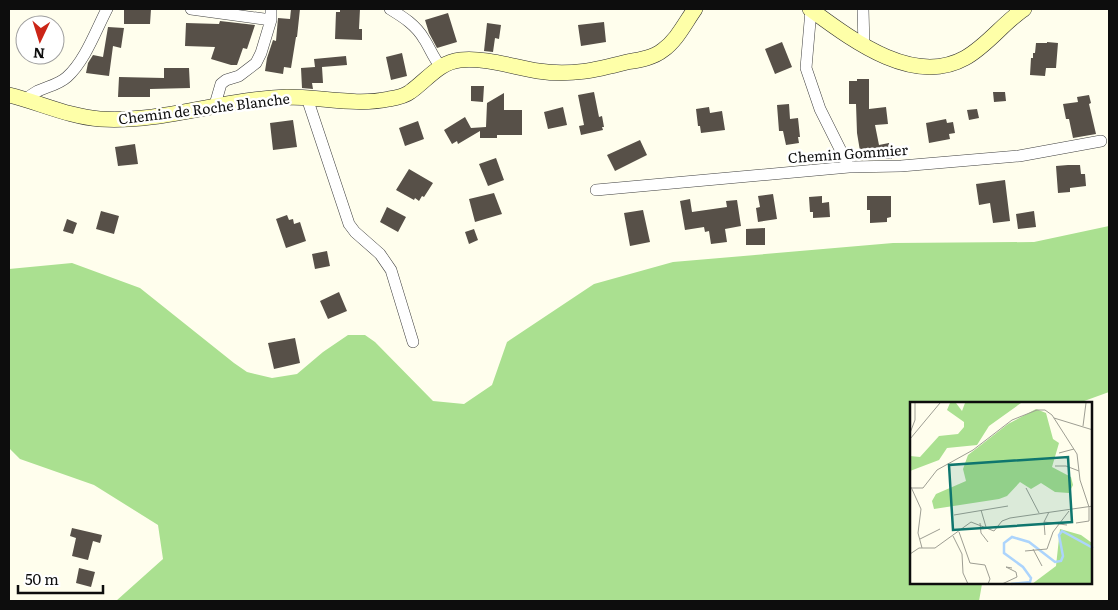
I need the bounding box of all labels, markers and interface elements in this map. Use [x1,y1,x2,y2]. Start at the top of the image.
north arrow [15,15,65,65]
text: N [32,44,46,64]
street label: Chemin de Roche Blanche [117,88,291,128]
street label: Chemin Gommier [787,139,909,167]
inset map [910,402,1093,585]
scale bar [18,562,102,594]
text: 50 m [25,567,59,590]

